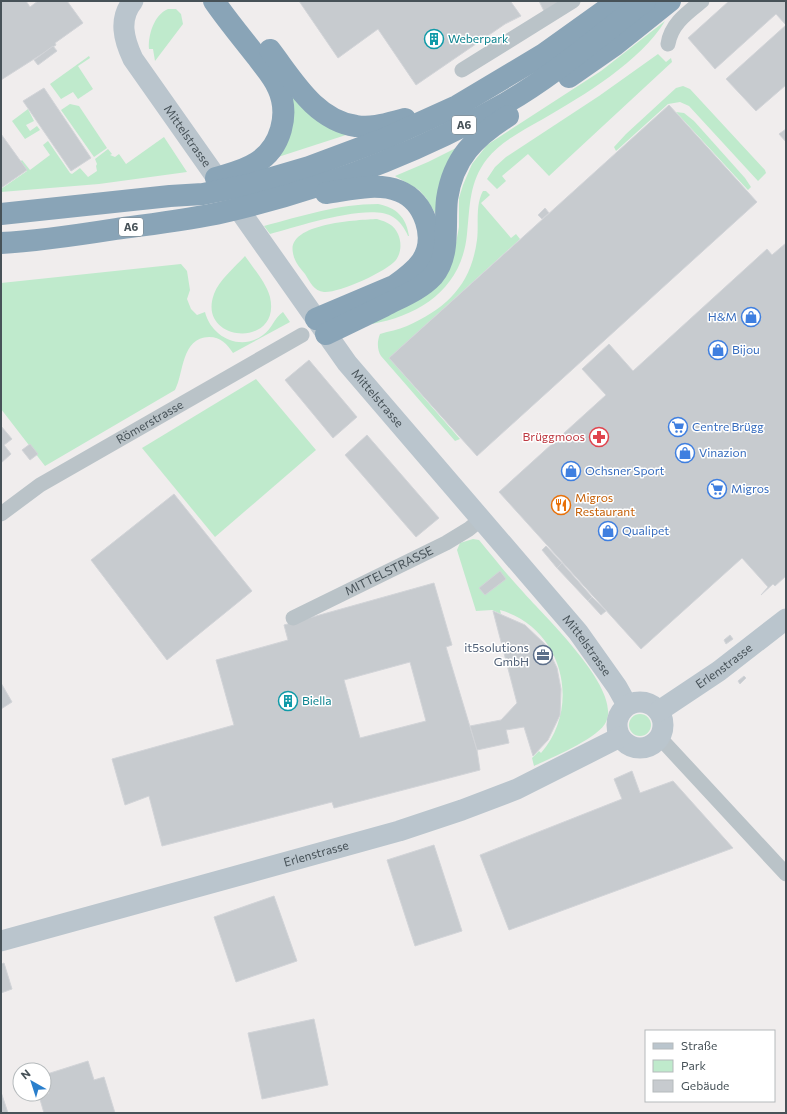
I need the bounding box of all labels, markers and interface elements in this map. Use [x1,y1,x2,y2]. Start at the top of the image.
building icon: Weberpark [423,28,445,50]
place label: Weberpark [448,31,509,45]
street label: Mittelstrasse [162,102,215,169]
road number: A6 [452,116,476,134]
road number: A6 [119,218,143,236]
shop icon: H&M [740,306,762,328]
place label: H&M [708,309,737,323]
shop icon: Bijou [707,339,729,361]
place label: Bijou [732,342,760,356]
street label: Mittelstrasse [349,366,407,430]
street label: Römerstrasse [113,397,185,446]
supermarket icon: Centre Brügg [667,416,689,438]
place label: Centre Brügg [692,419,764,433]
pharmacy icon: Brüggmoos [588,426,610,448]
place label: Brüggmoos [523,429,585,443]
shop icon: Vinazion [674,442,696,464]
place label: Vinazion [699,445,747,459]
shop icon: Ochsner Sport [560,460,582,482]
place label: Ochsner Sport [585,463,664,477]
supermarket icon: Migros [706,478,728,500]
place label: Migros [731,481,769,495]
place label: Migros Restaurant [575,490,635,518]
restaurant icon: Migros Restaurant [550,494,572,516]
shop icon: Qualipet [597,520,619,542]
place label: Qualipet [622,523,669,537]
street label: MITTELSTRASSE [342,543,435,598]
street label: Mittelstrasse [560,611,615,678]
place label: it5solutions GmbH [464,640,529,668]
street label: Erlenstrasse [692,640,755,691]
office icon: it5solutions GmbH [532,644,554,666]
building icon: Biella [277,690,299,712]
place label: Biella [302,693,332,707]
street label: Erlenstrasse [282,837,350,869]
legend [645,1030,775,1102]
text: Straße [681,1038,717,1052]
text: Park [681,1058,707,1072]
north arrow [12,1062,52,1102]
text: N [18,1066,33,1081]
text: Gebäude [681,1078,729,1092]

